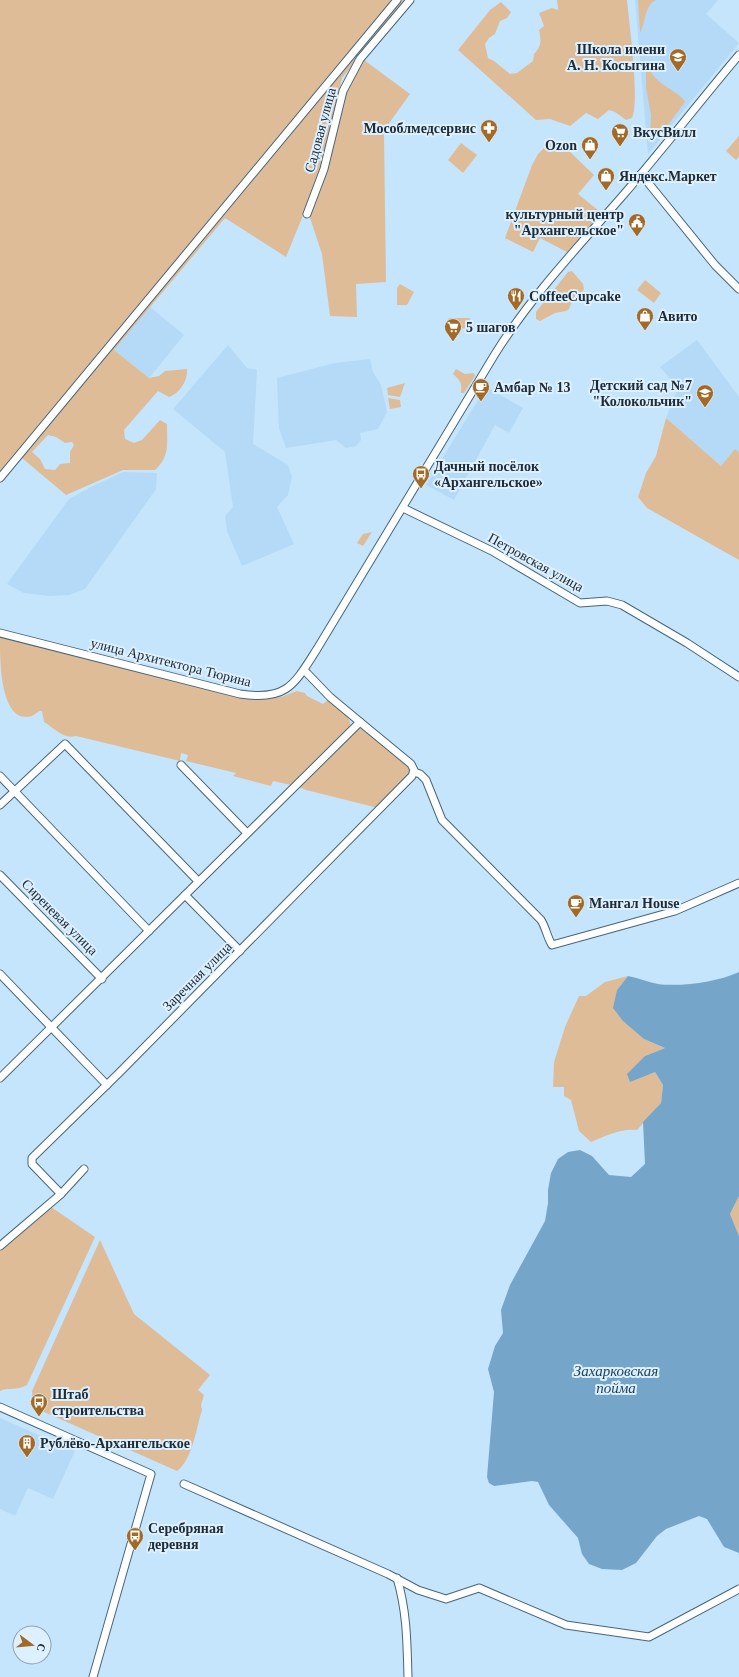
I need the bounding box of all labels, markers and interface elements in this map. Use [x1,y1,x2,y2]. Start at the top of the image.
place label: Школа имени А. Н. Косыгина [567,42,665,73]
school or university icon: Школа имени А. Н. Косыгина [668,47,688,72]
street label: Садовая улица [302,85,339,174]
pharmacy icon: Мособлмедсервис [479,118,499,143]
place label: Мособлмедсервис [363,121,476,136]
supermarket icon: ВкусВилл [610,122,630,147]
place label: ВкусВилл [633,125,696,140]
shop icon: Ozon [580,135,600,160]
place label: Ozon [545,138,577,153]
shop icon: Яндекс.Маркет [596,166,616,191]
place label: Яндекс.Маркет [619,169,717,184]
place label: культурный центр "Архангельское" [506,207,624,238]
public building icon: культурный центр "Архангельское" [627,212,647,237]
restaurant icon: CoffeeCupcake [506,286,526,311]
place label: CoffeeCupcake [529,289,621,304]
shop icon: Авито [635,306,655,331]
place label: Авито [658,309,697,324]
supermarket icon: 5 шагов [443,317,463,342]
place label: 5 шагов [466,320,516,335]
cafe icon: Амбар № 13 [471,377,491,402]
place label: Детский сад №7 "Колокольчик" [590,378,692,409]
place label: Амбар № 13 [494,380,571,395]
school or university icon: Детский сад №7 "Колокольчик" [695,383,715,408]
place label: Дачный посёлок «Архангельское» [434,459,543,490]
bus stop icon: Дачный посёлок «Архангельское» [411,464,431,489]
street label: Петровская улица [485,530,587,595]
street label: улица Архитектора Тюрина [89,635,253,690]
street label: Сиреневая улица [19,876,101,959]
cafe icon: Мангал House [566,893,586,918]
place label: Мангал House [589,896,679,911]
street label: Заречная улица [160,938,236,1014]
water label: Захарковская пойма [574,1363,658,1396]
place label: Штаб строительства [52,1387,144,1418]
bus stop icon: Штаб строительства [29,1392,49,1417]
building icon: Рублёво-Архангельское [17,1433,37,1458]
place label: Рублёво-Архангельское [40,1436,190,1451]
place label: Серебряная деревня [148,1521,224,1552]
bus stop icon: Серебряная деревня [125,1526,145,1551]
north arrow [12,1625,52,1665]
text: С [35,1642,48,1653]

